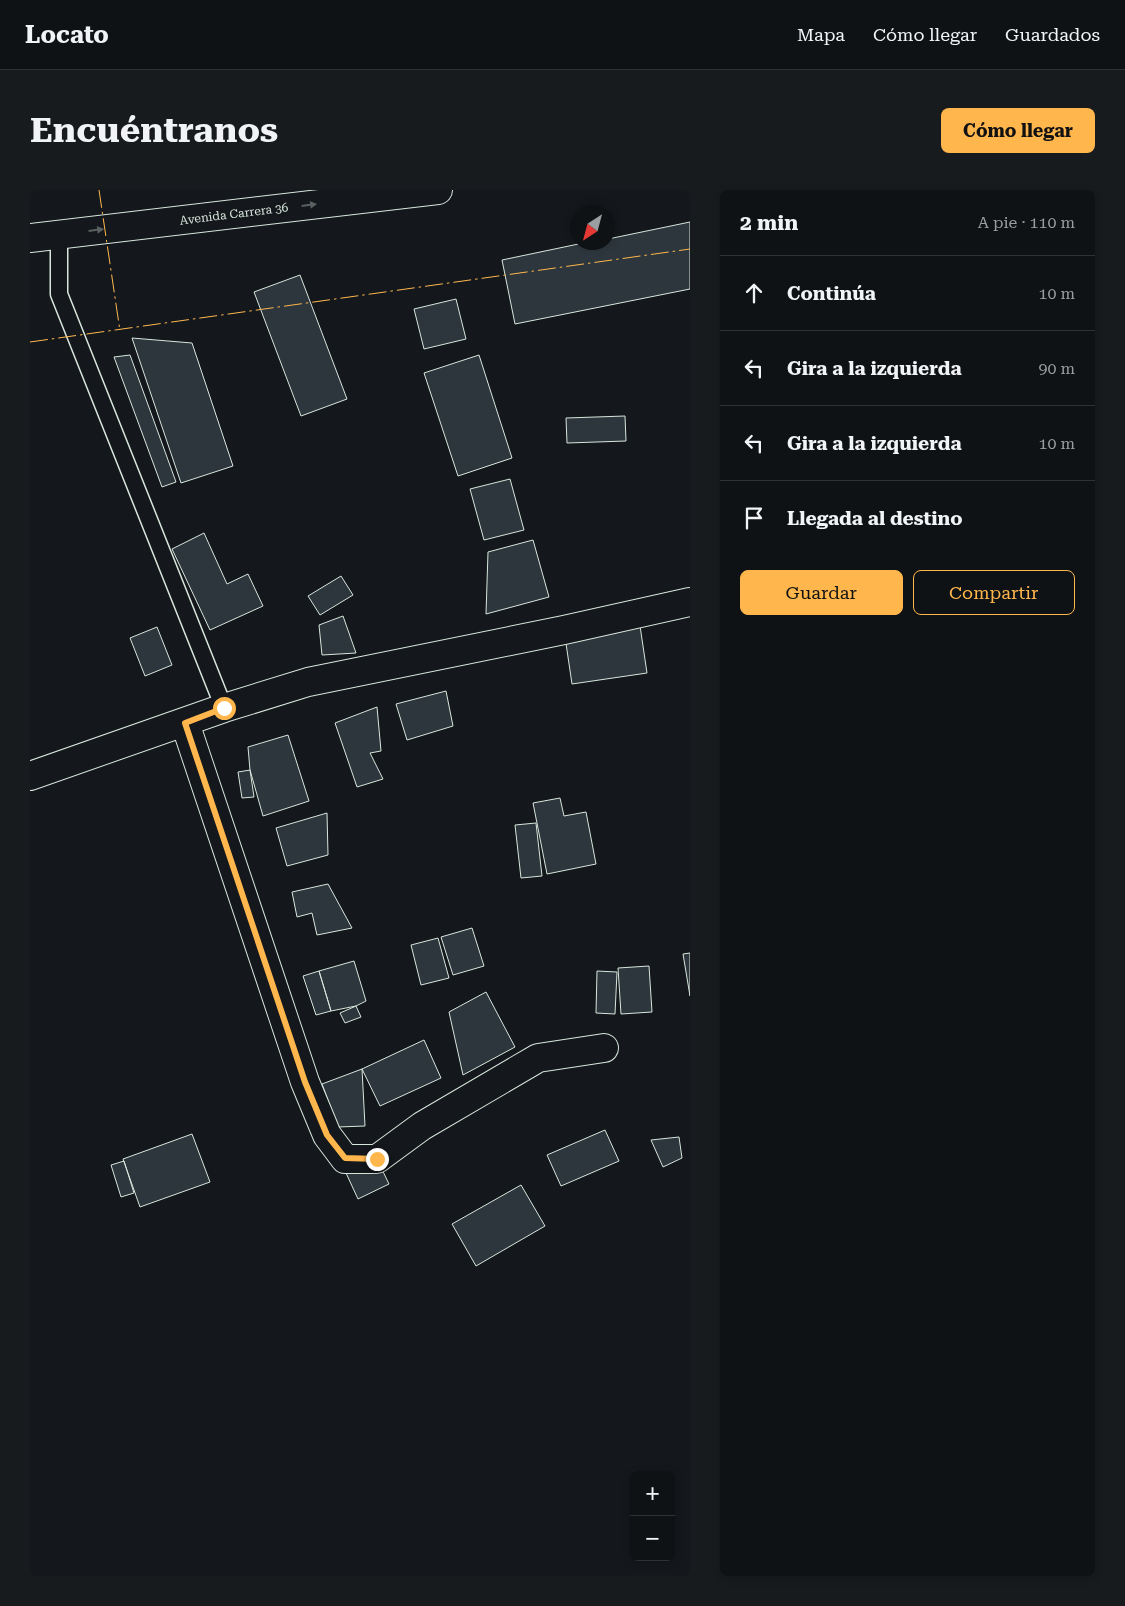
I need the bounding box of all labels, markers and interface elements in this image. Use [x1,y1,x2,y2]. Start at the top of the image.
text: Locato [25,21,109,49]
text: Mapa [797,24,845,45]
text: Cómo llegar [873,24,977,45]
text: Guardados [1005,24,1100,45]
button: Cómo llegar [941,108,1095,153]
text: Encuéntranos [30,110,278,151]
street label: Avenida Carrera 36 [179,200,289,228]
one-way arrow [302,201,318,209]
north arrow [570,205,615,250]
text: 2 min [740,211,798,235]
text: A pie · 110 m [978,213,1075,232]
one-way arrow [88,226,104,234]
icon: ahead [740,279,768,307]
text: Continúa [787,282,876,305]
text: 10 m [1038,284,1075,303]
icon: left [740,354,768,382]
text: Gira a la izquierda [787,357,962,380]
text: 90 m [1038,359,1075,378]
icon: left [740,429,768,457]
text: Gira a la izquierda [787,432,962,455]
text: 10 m [1038,434,1075,453]
icon: arrive [740,504,768,532]
text: Llegada al destino [787,507,963,530]
button: Guardar [740,570,903,615]
button: Compartir [913,570,1075,615]
route start [213,697,236,720]
route end [366,1148,389,1171]
map controls [630,1471,675,1561]
button: + [630,1471,675,1516]
button: − [630,1516,675,1561]

